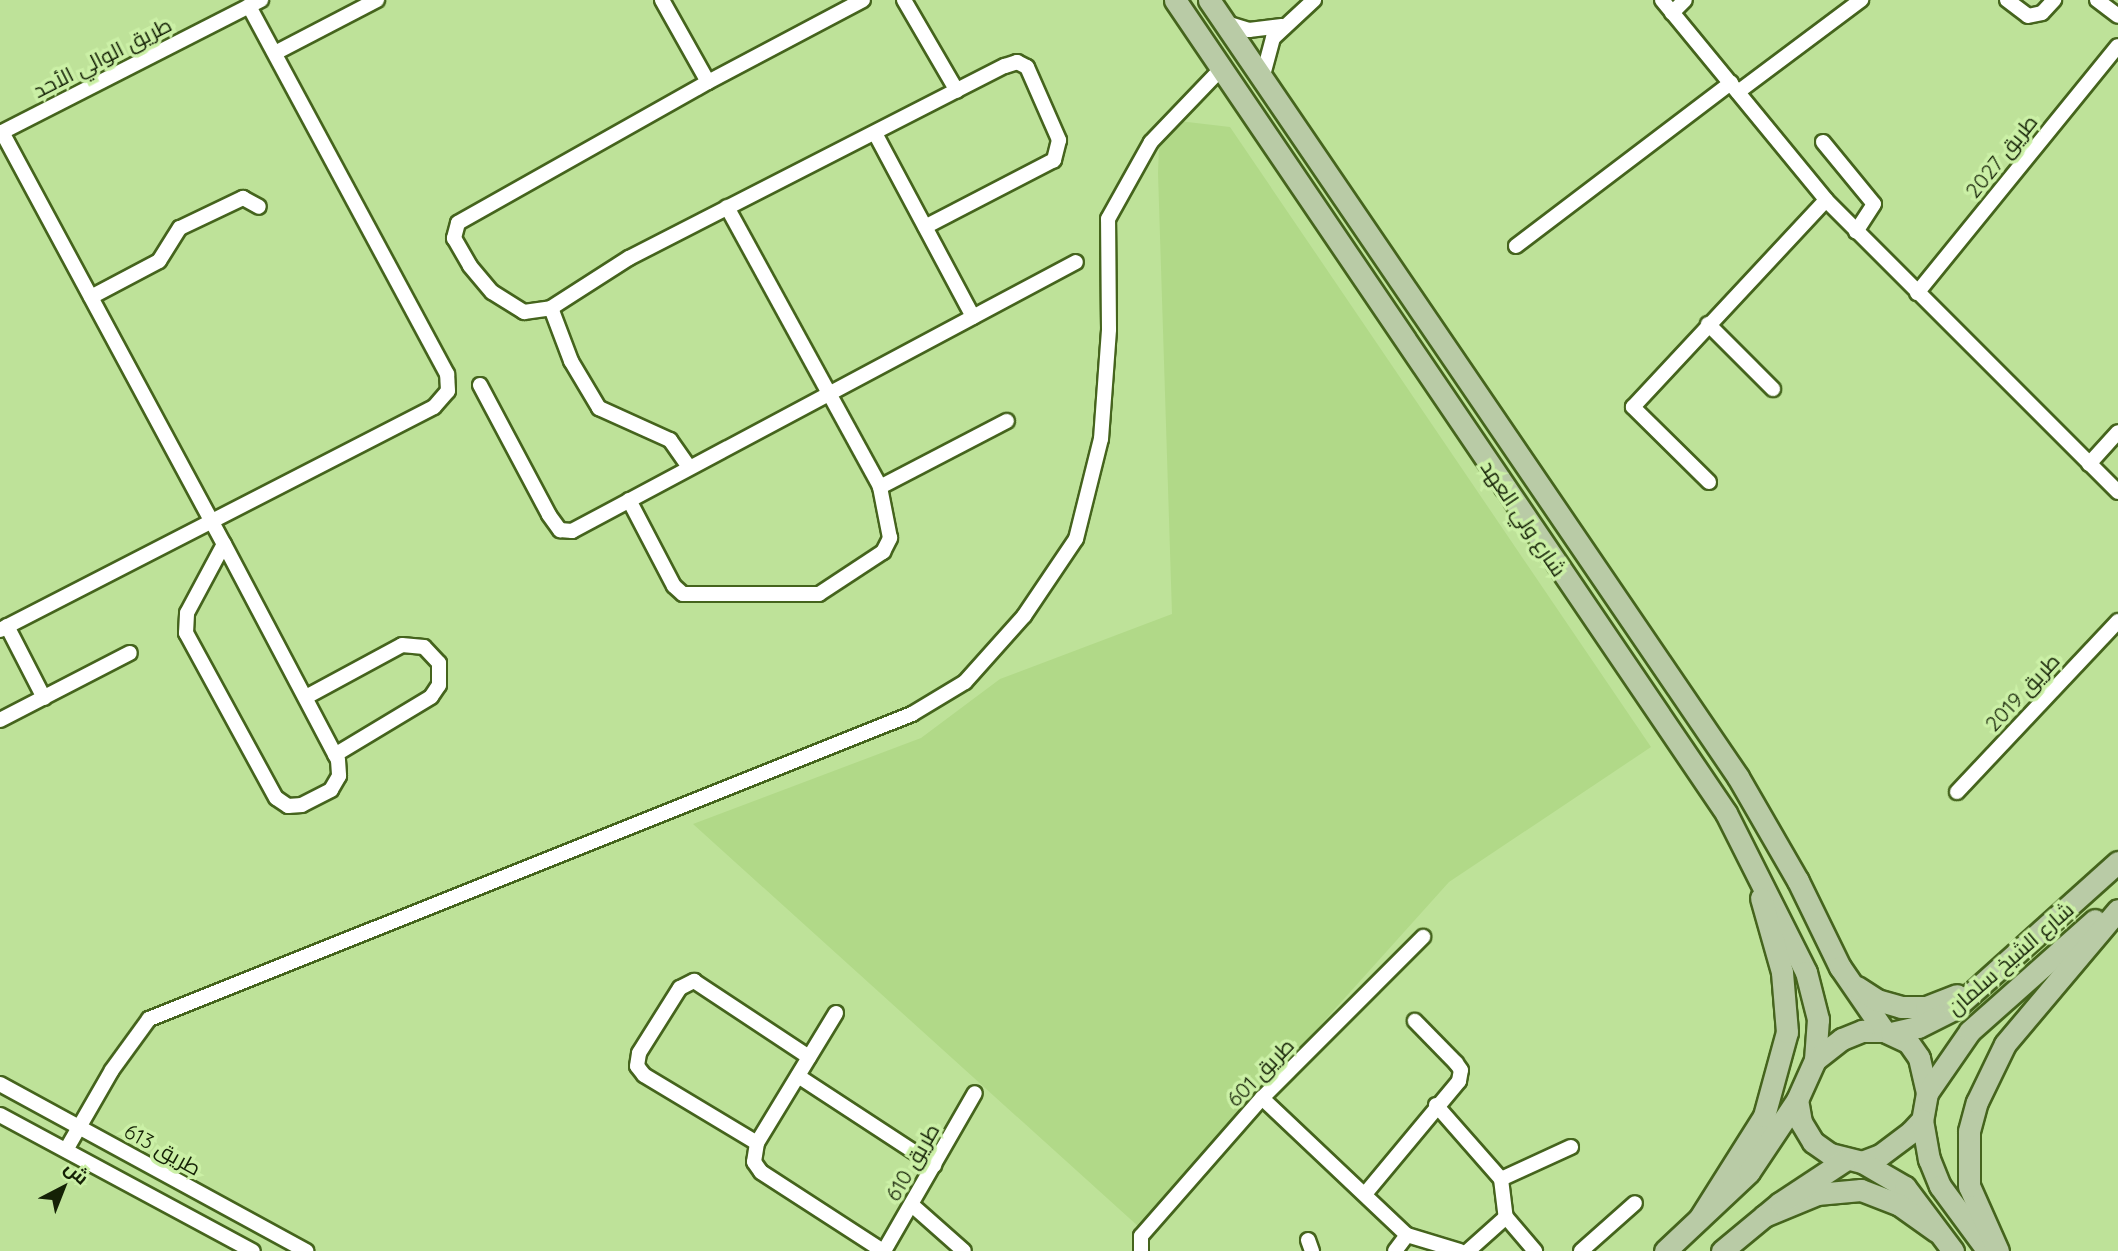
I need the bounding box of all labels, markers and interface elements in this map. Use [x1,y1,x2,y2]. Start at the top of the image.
street label: طريق الوالي الأحد [28,11,176,103]
street label: طريق 2027 [1960,109,2042,203]
street label: شارع ولي العهد [1476,455,1572,581]
street label: طريق 2019 [1980,648,2064,736]
street label: شارع الشيخ سلمان [1942,896,2078,1020]
street label: طريق 601 [1221,1033,1299,1111]
street label: طريق 613 [120,1118,206,1180]
street label: طريق 610 [880,1119,944,1205]
north arrow [28,1153,98,1223]
text: ش [60,1155,94,1189]

